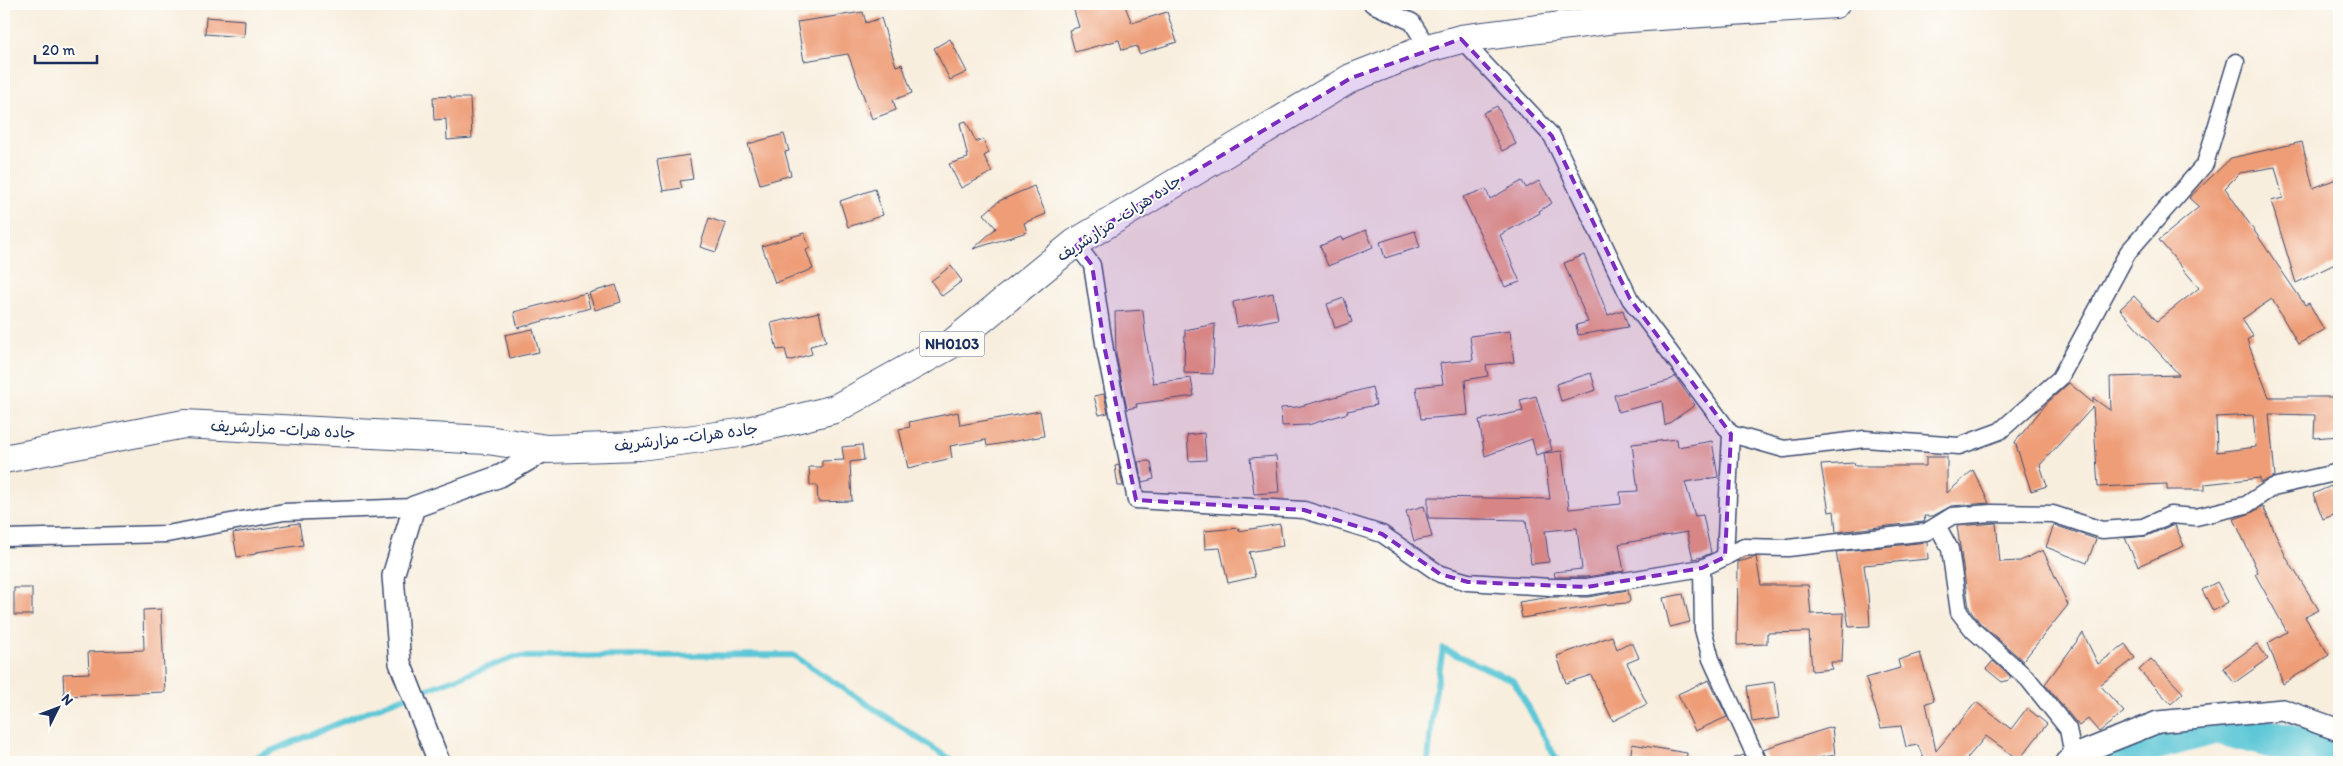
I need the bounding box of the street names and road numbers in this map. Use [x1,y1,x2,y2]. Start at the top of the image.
street label: جاده هرات- مزارشریف [1053,171,1185,265]
road number: NH0103 [920,332,984,356]
street label: جاده هرات- مزارشریف [210,416,356,442]
street label: جاده هرات- مزارشریف [613,419,759,455]

